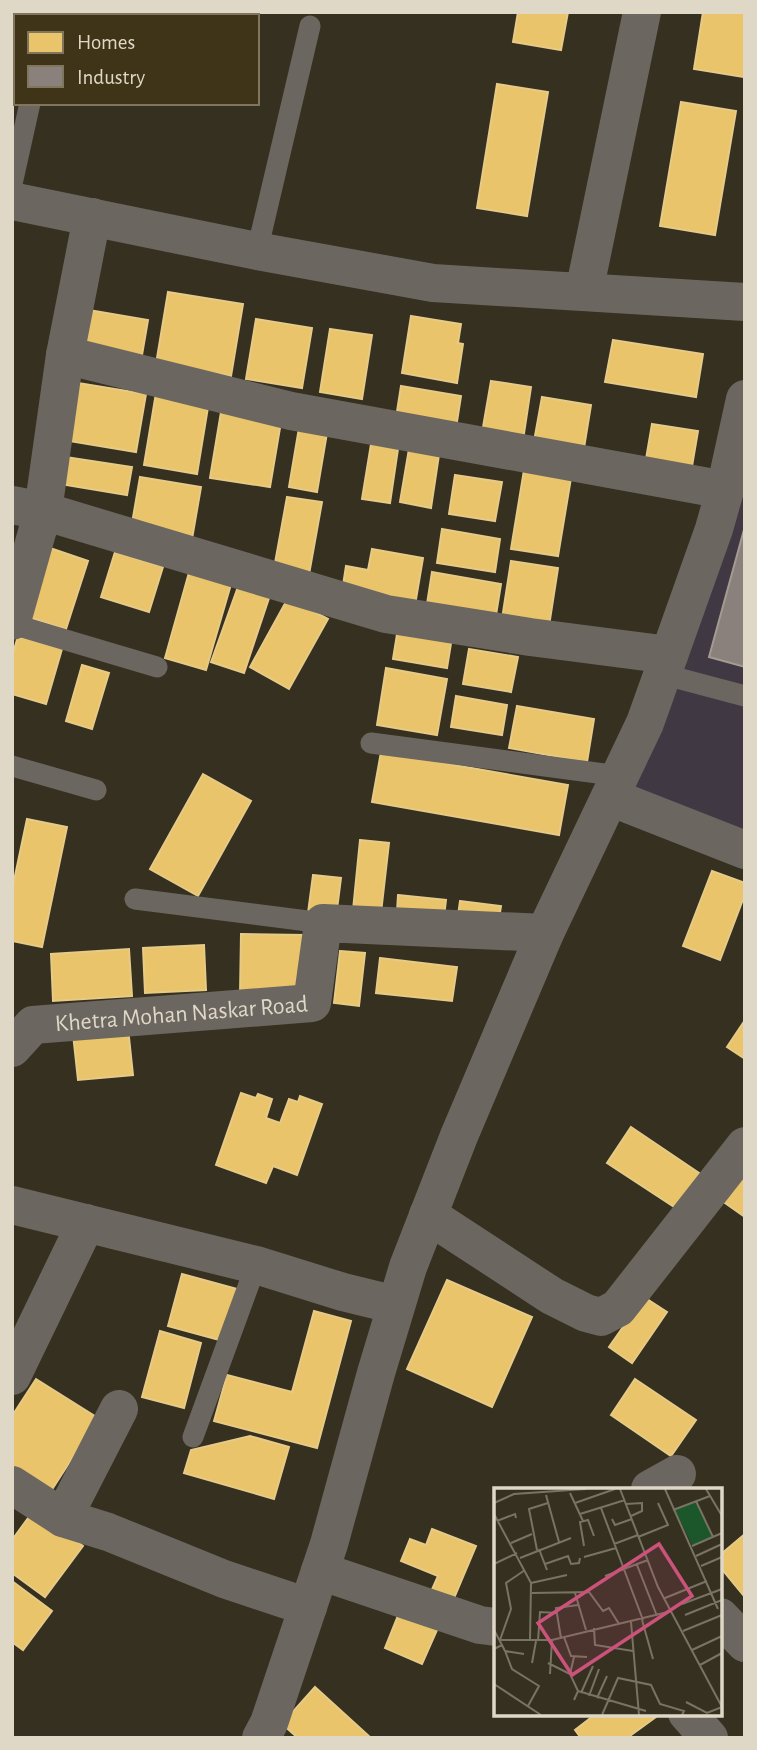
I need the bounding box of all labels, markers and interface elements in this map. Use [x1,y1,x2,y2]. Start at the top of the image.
legend [14,14,259,105]
text: Homes [77,32,135,53]
text: Industry [77,67,145,88]
street label: Khetra Mohan Naskar Road [54,992,309,1036]
inset map [494,1488,722,1715]

